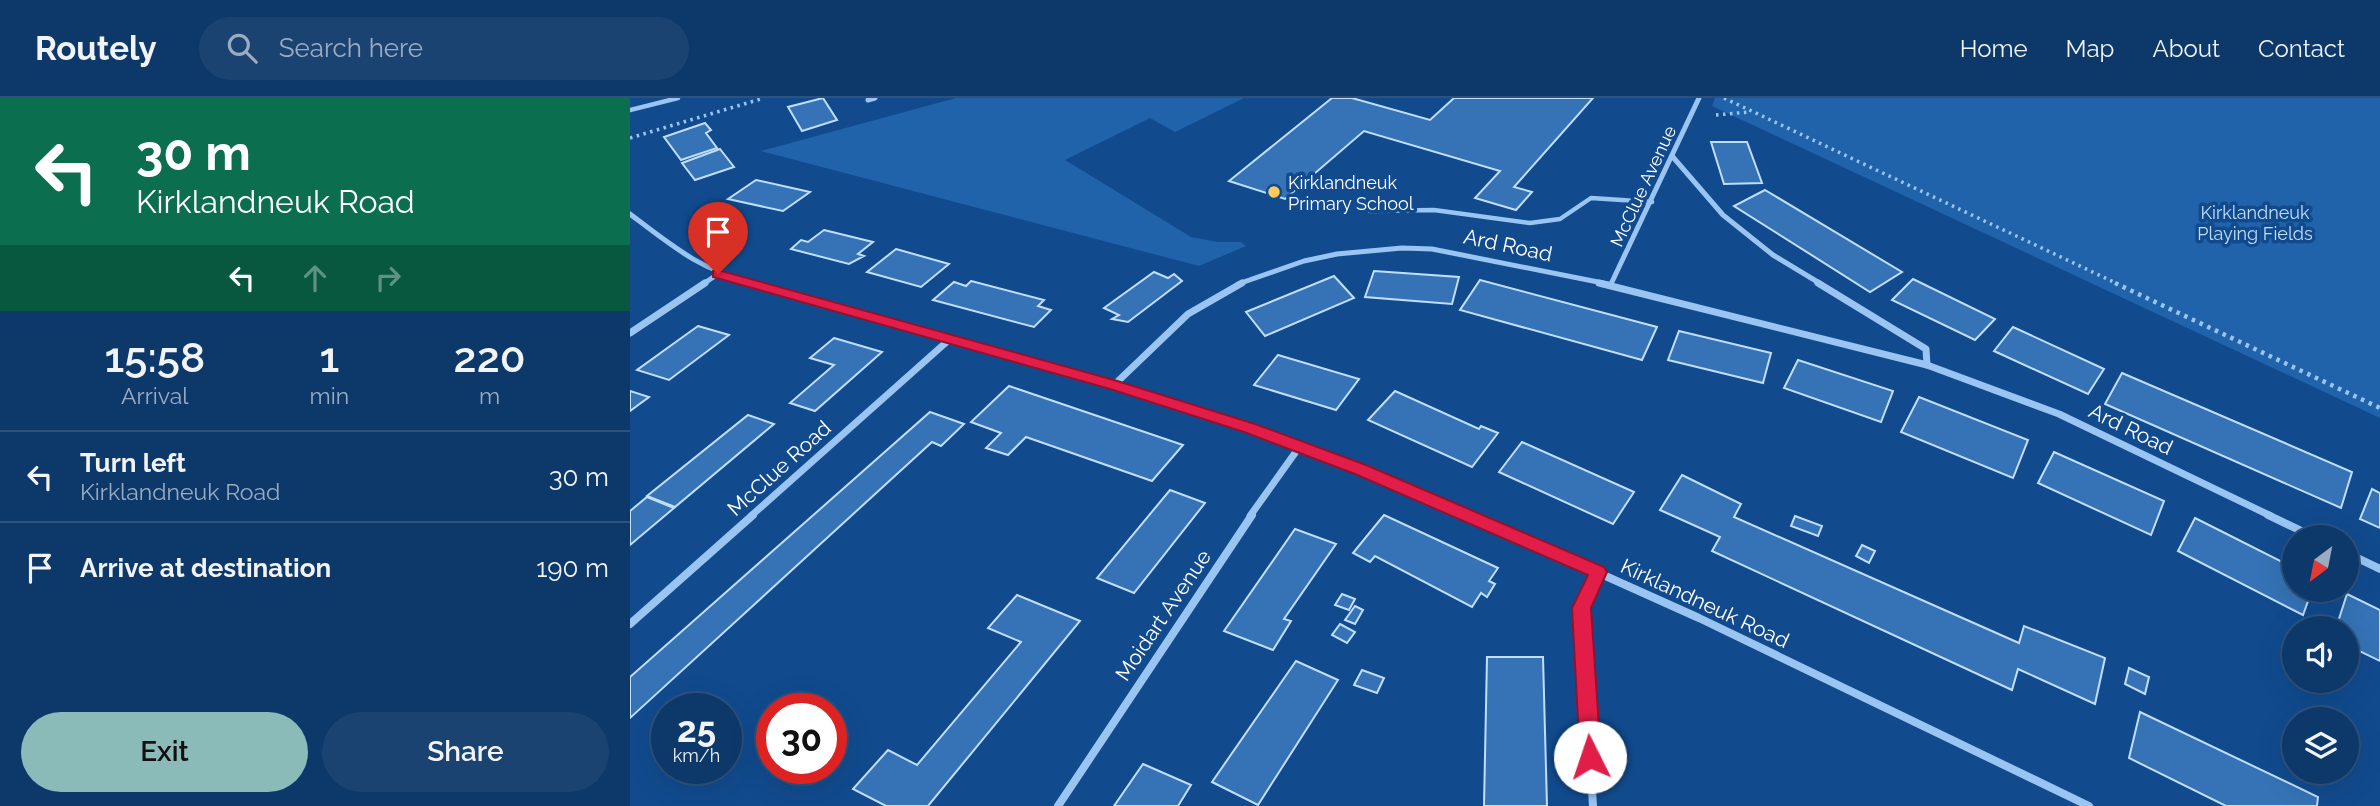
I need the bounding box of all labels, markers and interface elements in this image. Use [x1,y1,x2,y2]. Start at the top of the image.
search box [199,17,689,80]
text: Routely [35,29,157,68]
icon: search [223,29,261,67]
text: Search here [279,33,423,63]
text: Home [1960,34,2028,63]
text: Map [2066,34,2114,63]
text: About [2152,34,2220,63]
text: Contact [2258,34,2345,63]
street label: McClue Avenue [1606,122,1680,250]
text: 30 m [136,124,251,181]
icon: left [21,126,112,217]
place label: Kirklandneuk Primary School [1288,172,1414,214]
text: Kirklandneuk Road [136,183,415,220]
marker: Kirklandneuk Primary School [1266,184,1282,200]
pin [688,202,748,274]
park label: Kirklandneuk Playing Fields [2197,202,2313,244]
icon: arrive [699,213,737,251]
street label: Ard Road [1461,223,1555,267]
icon: left [223,259,261,297]
icon: ahead [296,259,334,297]
icon: right [369,259,407,297]
text: 15:58 [104,333,205,382]
text: 1 [319,333,339,382]
text: 220 [454,333,526,382]
text: Arrival [121,382,189,409]
text: min [310,382,349,409]
text: m [479,382,500,409]
street label: Ard Road [2085,398,2177,460]
street label: McClue Road [722,415,836,521]
text: Turn left [80,448,186,478]
icon: left [21,458,59,496]
text: 30 m [549,462,609,492]
text: Kirklandneuk Road [80,478,280,505]
north arrow [2282,525,2359,602]
map controls [2282,525,2359,784]
street label: Moidart Avenue [1110,545,1216,685]
icon: arrive [21,549,59,587]
text: Arrive at destination [80,553,331,583]
text: 190 m [536,553,609,583]
street label: Kirklandneuk Road [1617,553,1793,653]
button: sound [2282,616,2359,693]
speed limit sign: 30 [756,693,847,784]
button: layers [2282,707,2359,784]
text: 25 [677,709,716,750]
button: Exit [21,712,308,792]
button: Share [322,712,609,792]
position arrow [1553,720,1627,794]
text: km/h [673,745,720,766]

